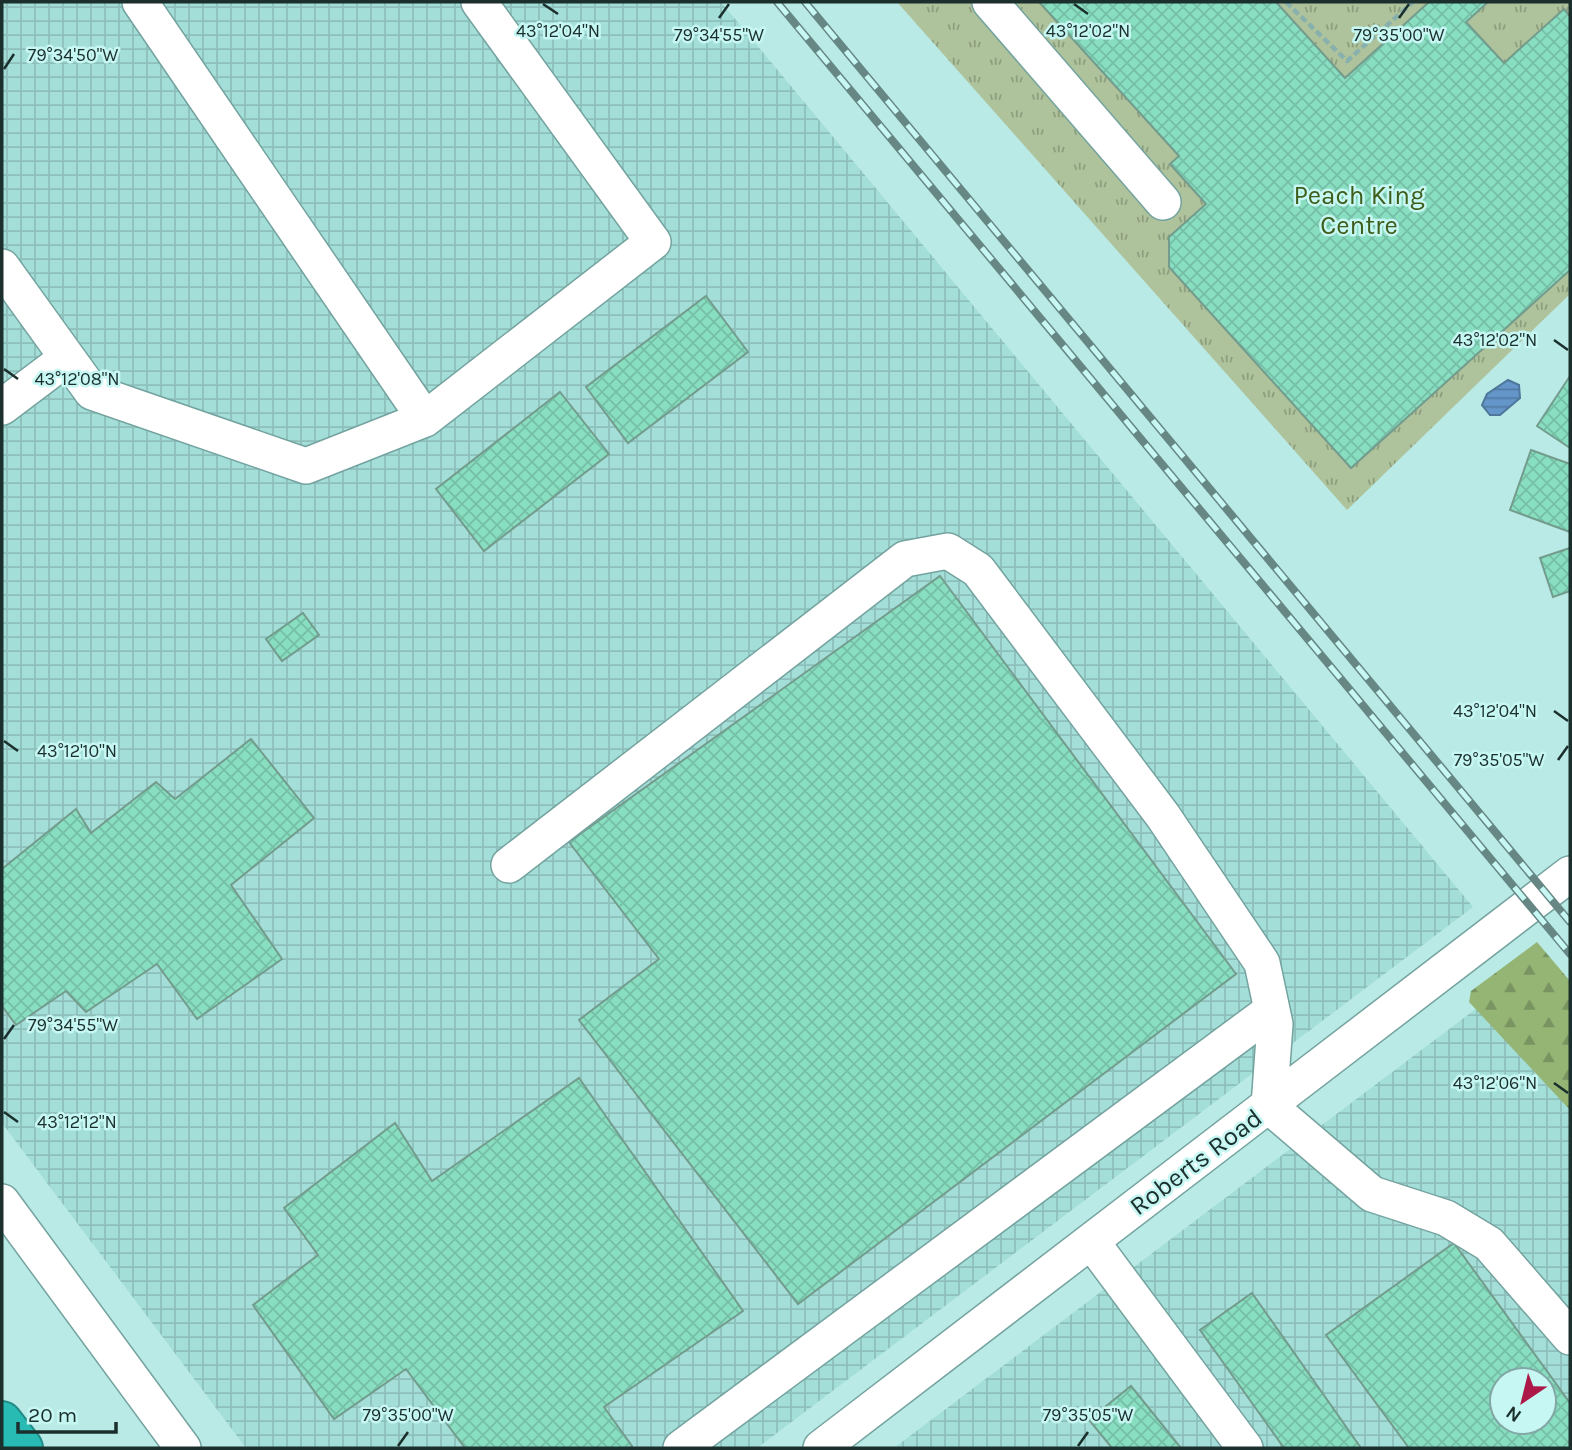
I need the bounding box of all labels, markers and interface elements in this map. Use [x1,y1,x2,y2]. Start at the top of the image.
text: 43°12'04"N [516,20,600,42]
text: 43°12'02"N [1046,20,1130,42]
text: 79°34'55"W [674,24,764,46]
text: 79°35'00"W [1353,24,1445,46]
text: 79°34'50"W [28,44,118,66]
park label: Peach King Centre [1293,180,1425,241]
text: 43°12'02"N [1453,329,1537,351]
text: 43°12'08"N [34,368,120,390]
text: 43°12'04"N [1453,700,1537,722]
text: 43°12'10"N [37,740,117,762]
text: 79°35'05"W [1454,749,1544,771]
text: 79°34'55"W [28,1014,118,1036]
text: 43°12'06"N [1453,1072,1537,1094]
street label: Roberts Road [1124,1102,1268,1222]
text: 43°12'12"N [37,1111,117,1133]
north arrow [1488,1366,1558,1436]
scale bar [18,1390,116,1434]
text: N [1502,1401,1526,1427]
text: 20 m [28,1403,77,1427]
text: 79°35'00"W [362,1404,454,1426]
text: 79°35'05"W [1043,1404,1133,1426]

